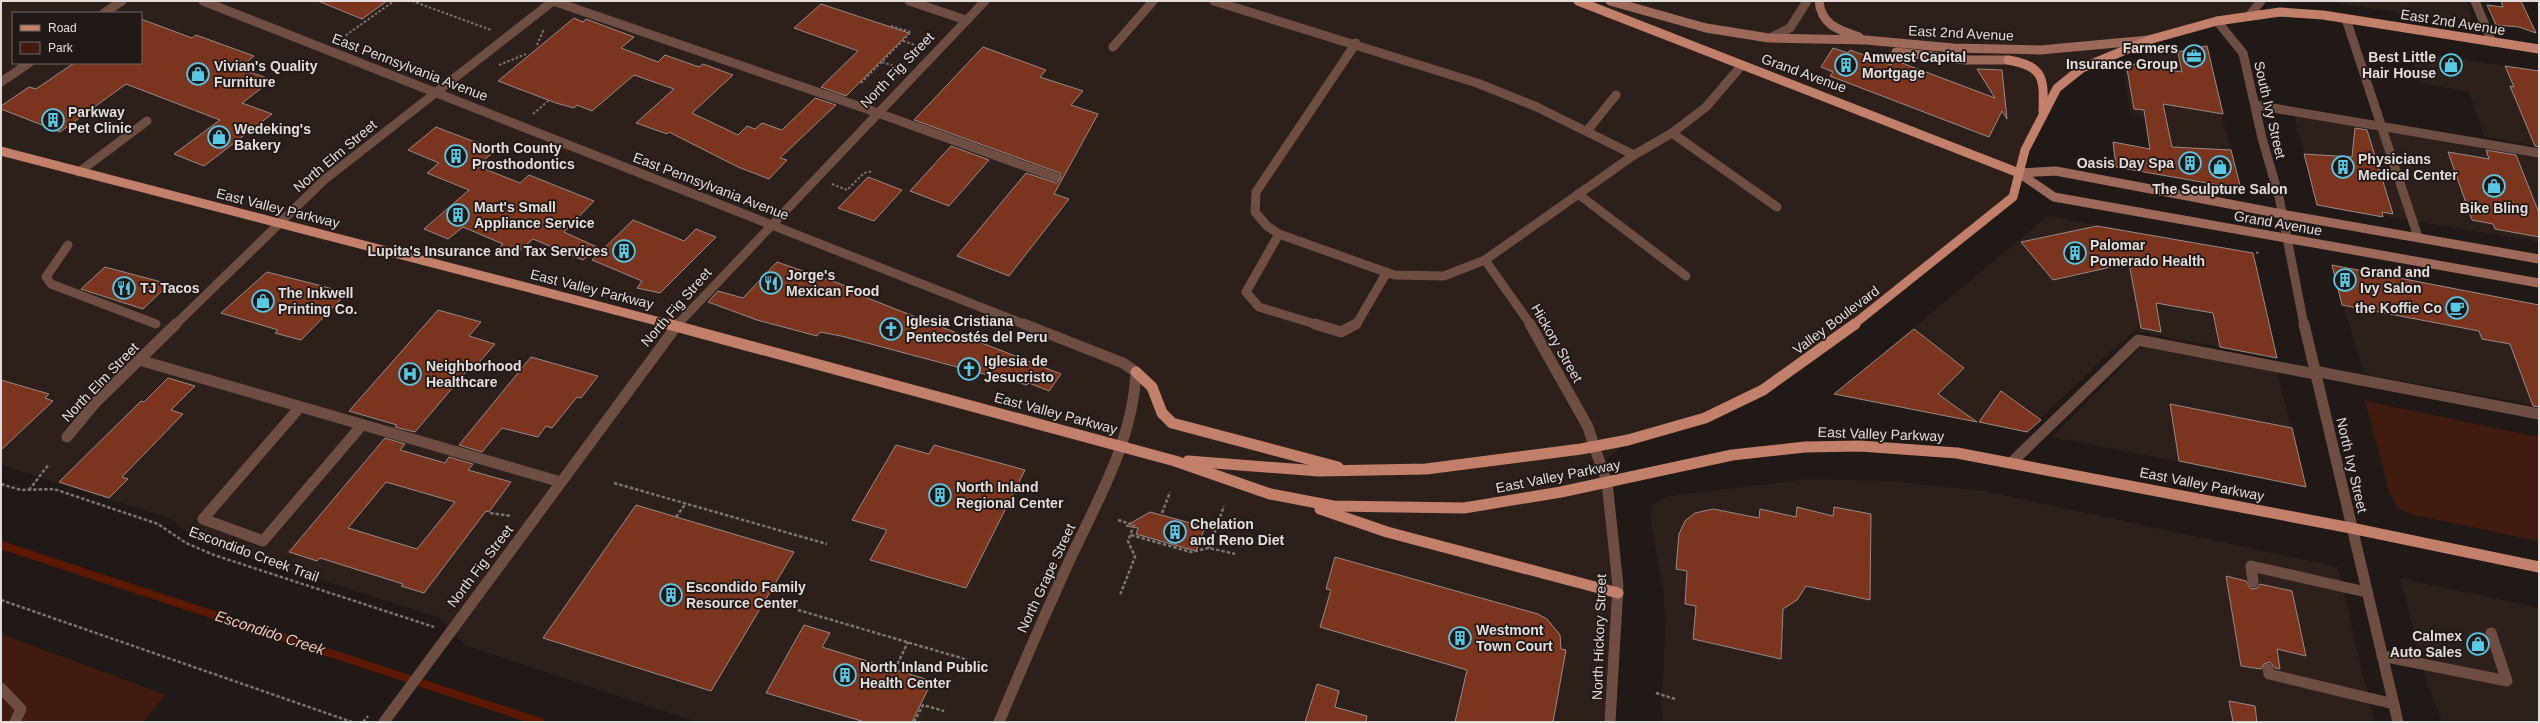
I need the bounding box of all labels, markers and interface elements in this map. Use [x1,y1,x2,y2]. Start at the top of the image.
street label: East 2nd Avenue [2400,6,2507,38]
legend [12,12,142,64]
text: Road [48,21,77,35]
street label: East 2nd Avenue [1908,22,2014,44]
street label: North Fig Street [857,29,937,111]
street label: East Pennsylvania Avenue [330,30,490,104]
place label: Farmers Insurance Group [2066,40,2178,72]
text: Park [48,41,74,55]
office icon: Farmers Insurance Group [2181,43,2207,69]
place label: Amwest Capital Mortgage [1862,49,1966,81]
place label: Best Little Hair House [2362,49,2436,81]
street label: Grand Avenue [1759,50,1849,96]
building icon: Amwest Capital Mortgage [1833,52,1859,78]
shop icon: Best Little Hair House [2438,52,2464,78]
place label: Vivian's Quality Furniture [214,58,318,90]
street label: South Ivy Street [2251,60,2289,160]
shop icon: Vivian's Quality Furniture [185,61,211,87]
place label: Parkway Pet Clinic [68,104,132,136]
building icon: Parkway Pet Clinic [40,107,66,133]
street label: North Elm Street [290,117,380,195]
place label: Wedeking's Bakery [234,121,311,153]
shop icon: Wedeking's Bakery [206,124,232,150]
place label: North County Prosthodontics [472,140,575,172]
building icon: North County Prosthodontics [443,143,469,169]
street label: East Pennsylvania Avenue [631,149,791,223]
building icon: Oasis Day Spa [2177,150,2203,176]
place label: Physicians Medical Center [2358,151,2458,183]
shop icon: The Sculpture Salon [2207,154,2233,180]
building icon: Physicians Medical Center [2330,154,2356,180]
place label: Oasis Day Spa [2077,155,2174,171]
shop icon: Bike Bling [2481,173,2507,199]
place label: The Sculpture Salon [2152,181,2288,197]
street label: East Valley Parkway [215,185,341,231]
place label: Mart's Small Appliance Service [474,199,595,231]
place label: Bike Bling [2460,200,2528,216]
building icon: Mart's Small Appliance Service [445,202,471,228]
street label: Grand Avenue [2233,207,2324,239]
place label: Palomar Pomerado Health [2090,237,2205,269]
building icon: Lupita's Insurance and Tax Services [611,238,637,264]
building icon: Palomar Pomerado Health [2062,240,2088,266]
place label: Lupita's Insurance and Tax Services [368,243,608,259]
street label: North Fig Street [638,264,715,350]
place label: Grand and Ivy Salon [2360,264,2430,296]
street label: East Valley Parkway [529,266,655,312]
place label: Jorge's Mexican Food [786,267,879,299]
building icon: Grand and Ivy Salon [2332,267,2358,293]
restaurant icon: Jorge's Mexican Food [758,270,784,296]
restaurant icon: TJ Tacos [111,275,137,301]
place label: TJ Tacos [140,280,200,296]
street label: Valley Boulevard [1790,282,1882,358]
place label: The Inkwell Printing Co. [278,285,357,317]
shop icon: The Inkwell Printing Co. [250,288,276,314]
cafe icon: the Koffie Co [2444,295,2470,321]
place label: the Koffie Co [2355,300,2442,316]
street label: Hickory Street [1528,301,1586,385]
place label: Iglesia Cristiana Pentecostés del Peru [906,313,1048,345]
church icon: Iglesia Cristiana Pentecostés del Peru [878,316,904,342]
street label: North Elm Street [58,339,142,425]
place label: Iglesia de Jesucristo [984,353,1054,385]
church icon: Iglesia de Jesucristo [956,356,982,382]
place label: Neighborhood Healthcare [426,358,522,390]
hospital icon: Neighborhood Healthcare [397,361,423,387]
street label: East Valley Parkway [993,389,1119,437]
street label: North Ivy Street [2333,416,2371,514]
street label: East Valley Parkway [1817,424,1945,444]
street label: East Valley Parkway [1494,456,1622,496]
street label: East Valley Parkway [2138,464,2266,504]
place label: North Inland Regional Center [956,479,1064,511]
building icon: North Inland Regional Center [927,482,953,508]
place label: Chelation and Reno Diet [1190,516,1284,548]
building icon: Chelation and Reno Diet [1162,519,1188,545]
street label: North Grape Street [1014,521,1078,635]
street label: North Fig Street [444,522,516,610]
street label: Escondido Creek Trail [187,523,321,585]
street label: North Hickory Street [1589,574,1609,700]
place label: Escondido Family Resource Center [686,579,806,611]
building icon: Escondido Family Resource Center [658,582,684,608]
water label: Escondido Creek [213,607,329,659]
place label: Westmont Town Court [1476,622,1553,654]
building icon: Westmont Town Court [1447,625,1473,651]
place label: Calmex Auto Sales [2390,628,2462,660]
shop icon: Calmex Auto Sales [2465,631,2491,657]
place label: North Inland Public Health Center [860,659,989,691]
building icon: North Inland Public Health Center [832,662,858,688]

